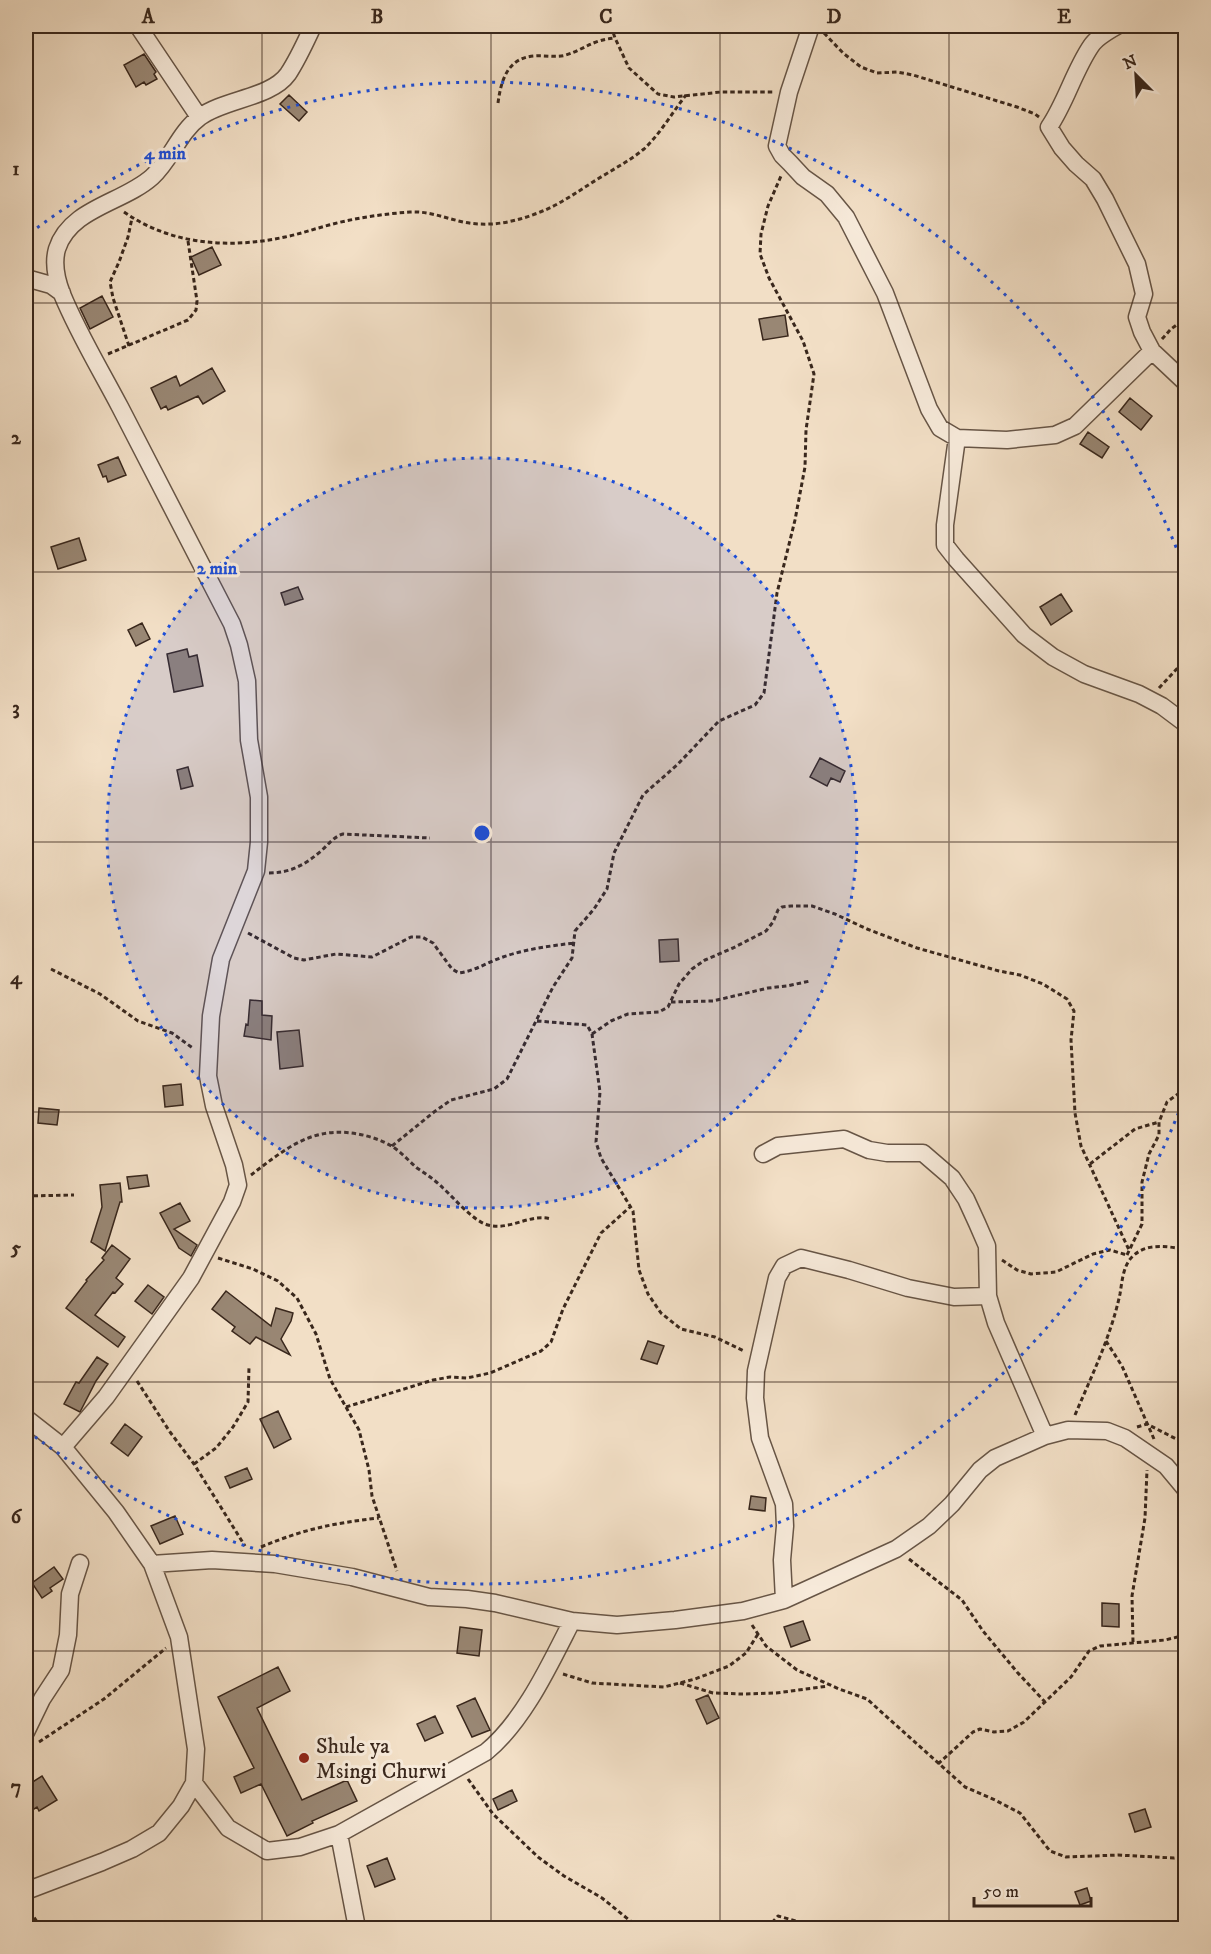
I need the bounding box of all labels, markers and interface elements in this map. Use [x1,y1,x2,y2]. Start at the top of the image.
text: A [141,5,156,30]
text: B [371,5,383,30]
text: C [599,5,613,30]
text: D [827,5,842,30]
text: E [1057,5,1071,30]
north arrow [1106,45,1166,105]
text: N [1120,50,1140,74]
text: 4 min [143,143,186,165]
text: 1 [12,157,20,182]
text: 2 [11,426,22,451]
text: 2 min [197,558,238,580]
text: 3 [12,696,20,721]
centre of rings [472,823,492,843]
text: 4 [10,966,23,991]
text: 5 [10,1236,21,1261]
text: 6 [11,1505,23,1530]
place label: Shule ya Msingi Churwi [316,1733,447,1785]
marker: Shule ya Msingi Churwi [297,1751,311,1765]
text: 7 [11,1775,21,1800]
scale bar [974,1870,1091,1908]
text: 50 m [983,1881,1019,1903]

